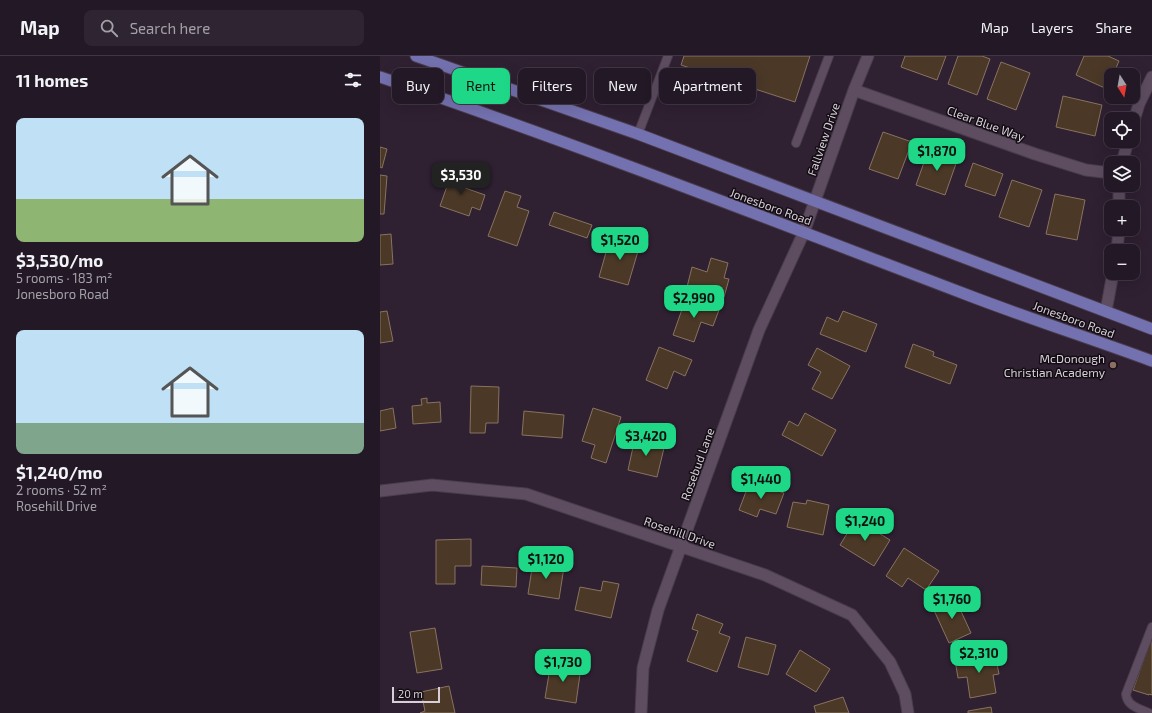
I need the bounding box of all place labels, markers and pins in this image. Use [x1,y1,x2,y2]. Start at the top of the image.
pin: $1,870 [904,138,970,172]
pin: $3,530 [428,162,494,196]
pin: $1,520 [587,227,653,261]
pin: $2,990 [661,285,727,319]
place label: McDonough Christian Academy [1004,351,1106,379]
marker: McDonough Christian Academy [1108,360,1118,370]
pin: $3,420 [613,423,679,457]
pin: $1,440 [728,466,794,500]
pin: $1,240 [832,508,898,542]
pin: $1,120 [513,546,579,580]
pin: $1,760 [919,586,985,620]
pin: $2,310 [946,640,1012,674]
pin: $1,730 [530,649,596,683]

